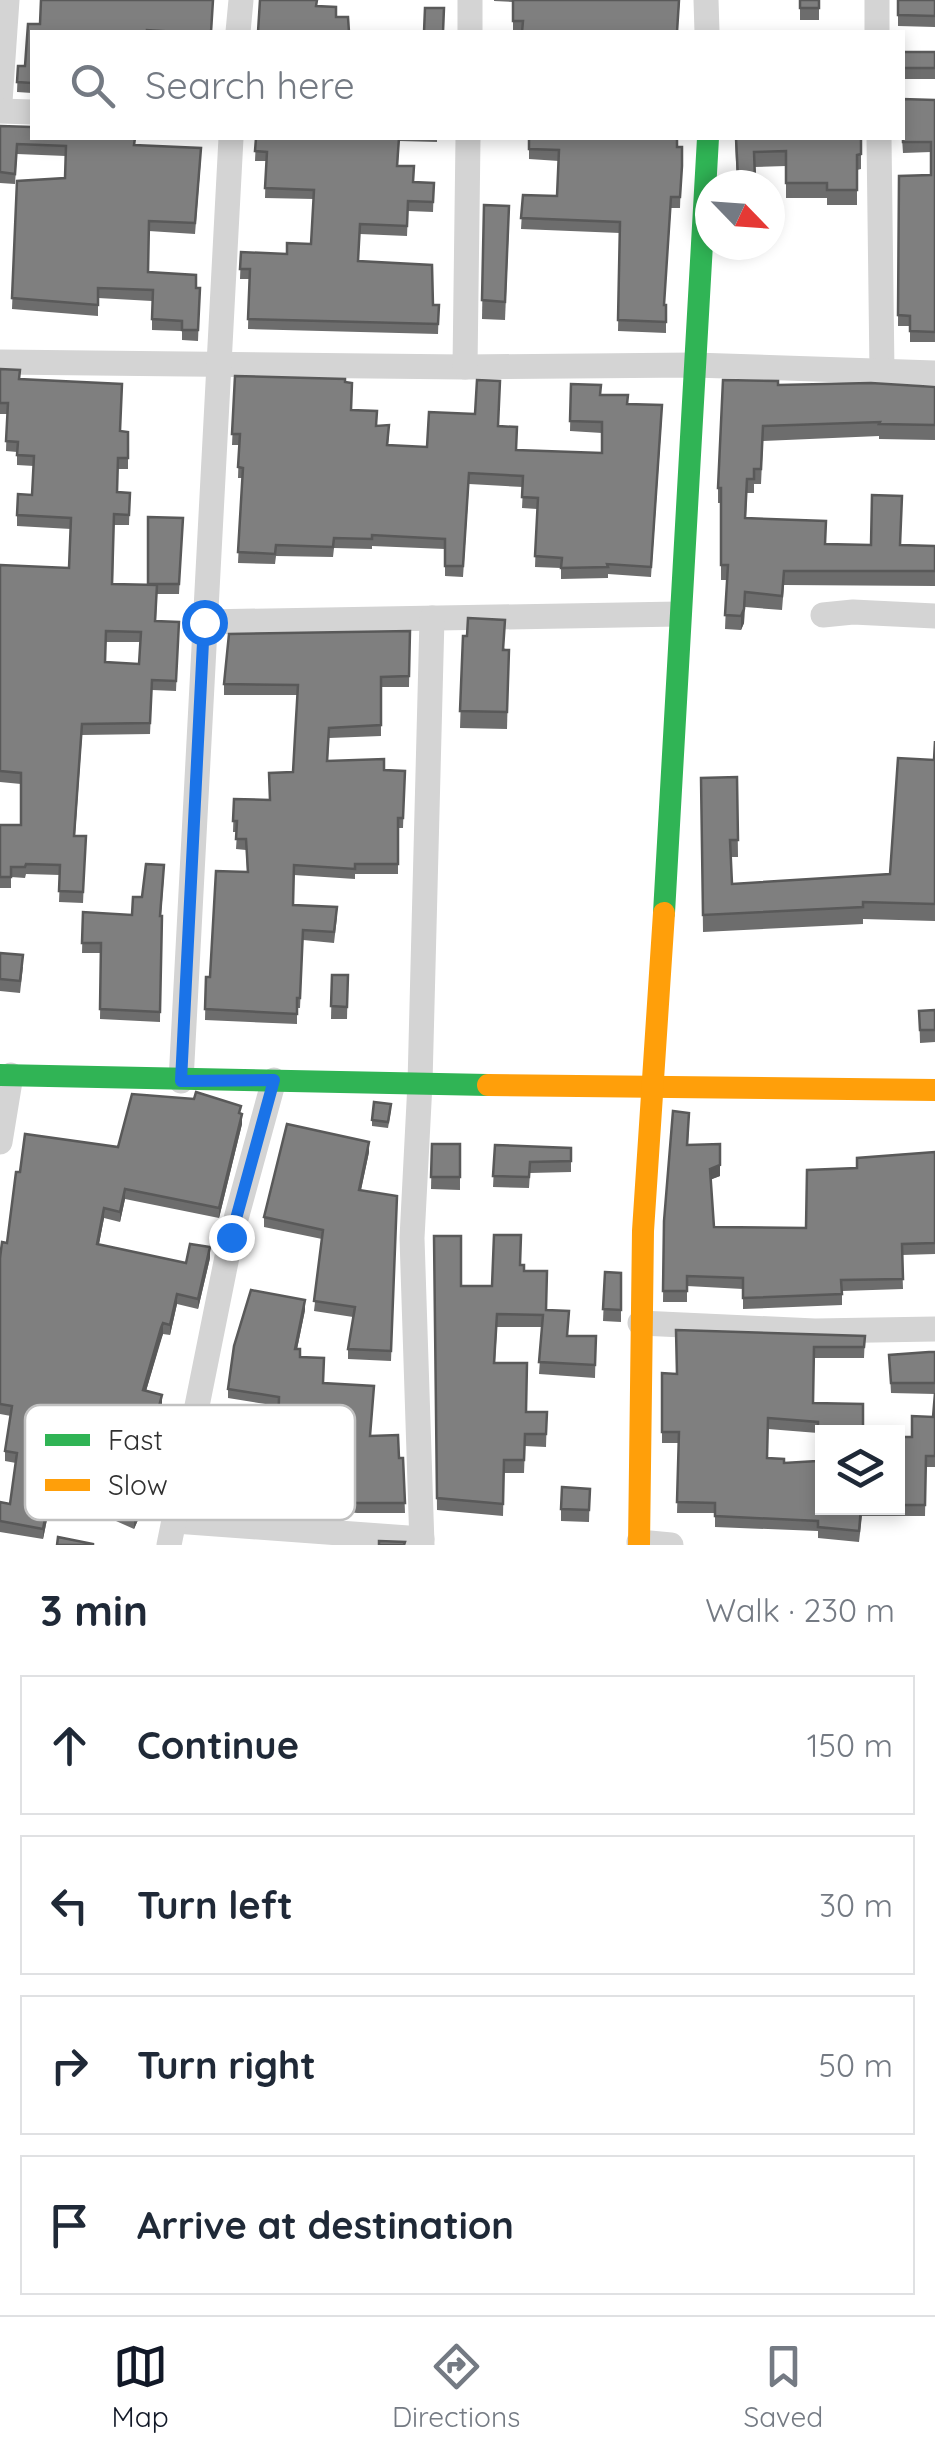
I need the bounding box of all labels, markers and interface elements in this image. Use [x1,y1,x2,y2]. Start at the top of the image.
search box [30,30,905,140]
icon: search [65,58,120,113]
text: Search here [145,61,355,109]
north arrow [695,170,785,260]
route start [182,600,228,646]
route end [209,1215,255,1261]
legend [25,1405,355,1520]
text: Fast [108,1422,163,1457]
map controls [815,1425,905,1515]
button: layers [815,1425,905,1515]
text: Slow [108,1467,168,1502]
text: 3 min [40,1584,148,1637]
text: Walk · 230 m [705,1590,895,1630]
icon: ahead [42,1718,97,1773]
text: Continue [137,1721,299,1769]
text: 150 m [807,1725,893,1765]
icon: left [42,1878,97,1933]
text: Turn left [137,1881,293,1929]
text: 30 m [819,1885,893,1925]
icon: right [42,2038,97,2093]
text: Turn right [137,2041,316,2089]
text: 50 m [819,2045,893,2085]
icon: arrive [42,2198,97,2253]
text: Arrive at destination [137,2201,514,2249]
tab: Map [112,2339,169,2434]
tab: Directions [392,2339,520,2434]
tab: Saved [744,2339,823,2434]

